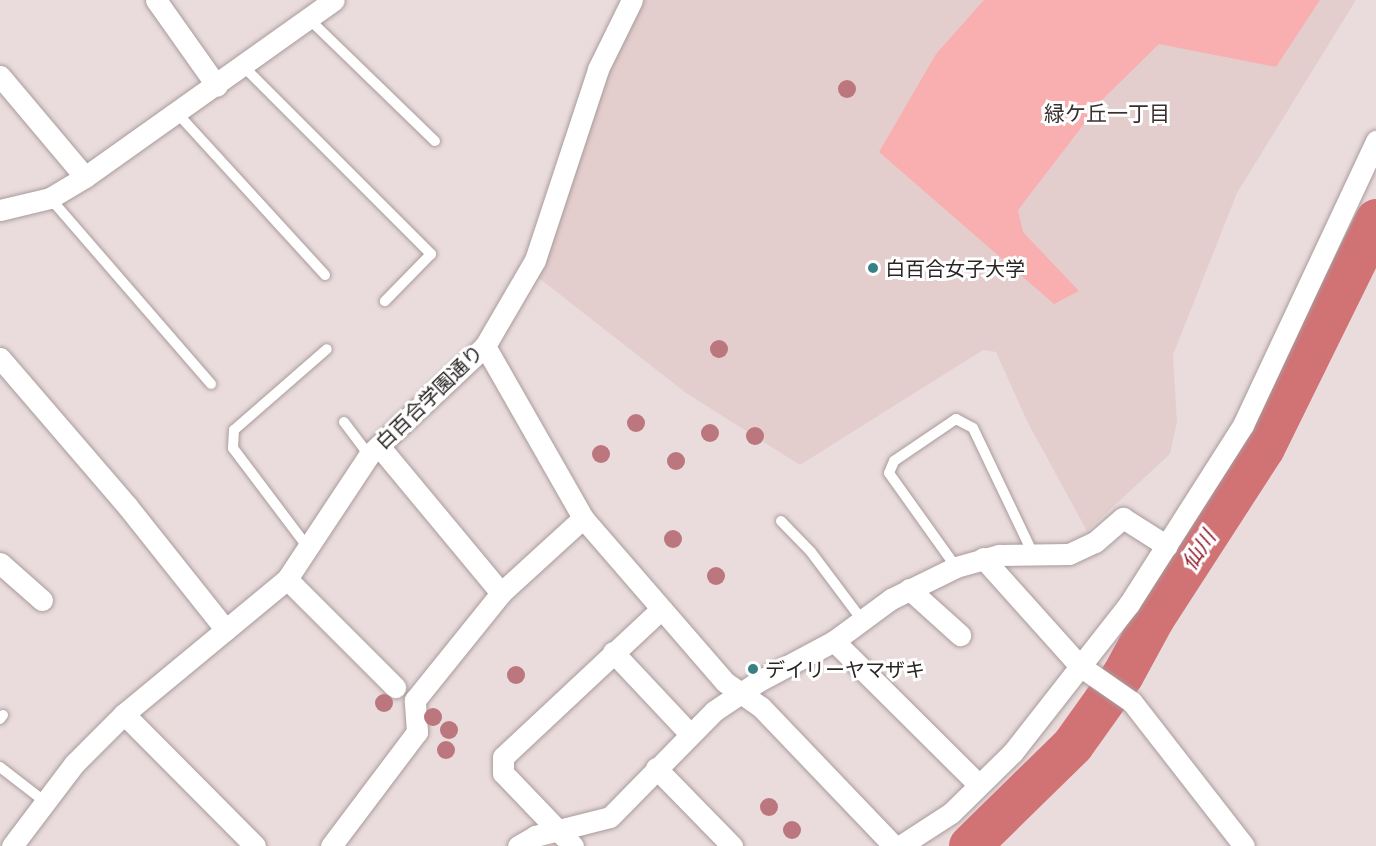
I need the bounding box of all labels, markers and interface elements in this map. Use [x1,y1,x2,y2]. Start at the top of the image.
district label: 緑ケ丘一丁目 [1044,100,1170,126]
place label: 白百合女子大学 [885,256,1025,280]
marker: 白百合女子大学 [866,261,880,275]
street label: 白百合学園通り [370,340,488,454]
water label: 仙川 [1176,526,1220,574]
place label: デイリーヤマザキ [765,657,925,681]
marker: デイリーヤマザキ [746,662,760,676]

